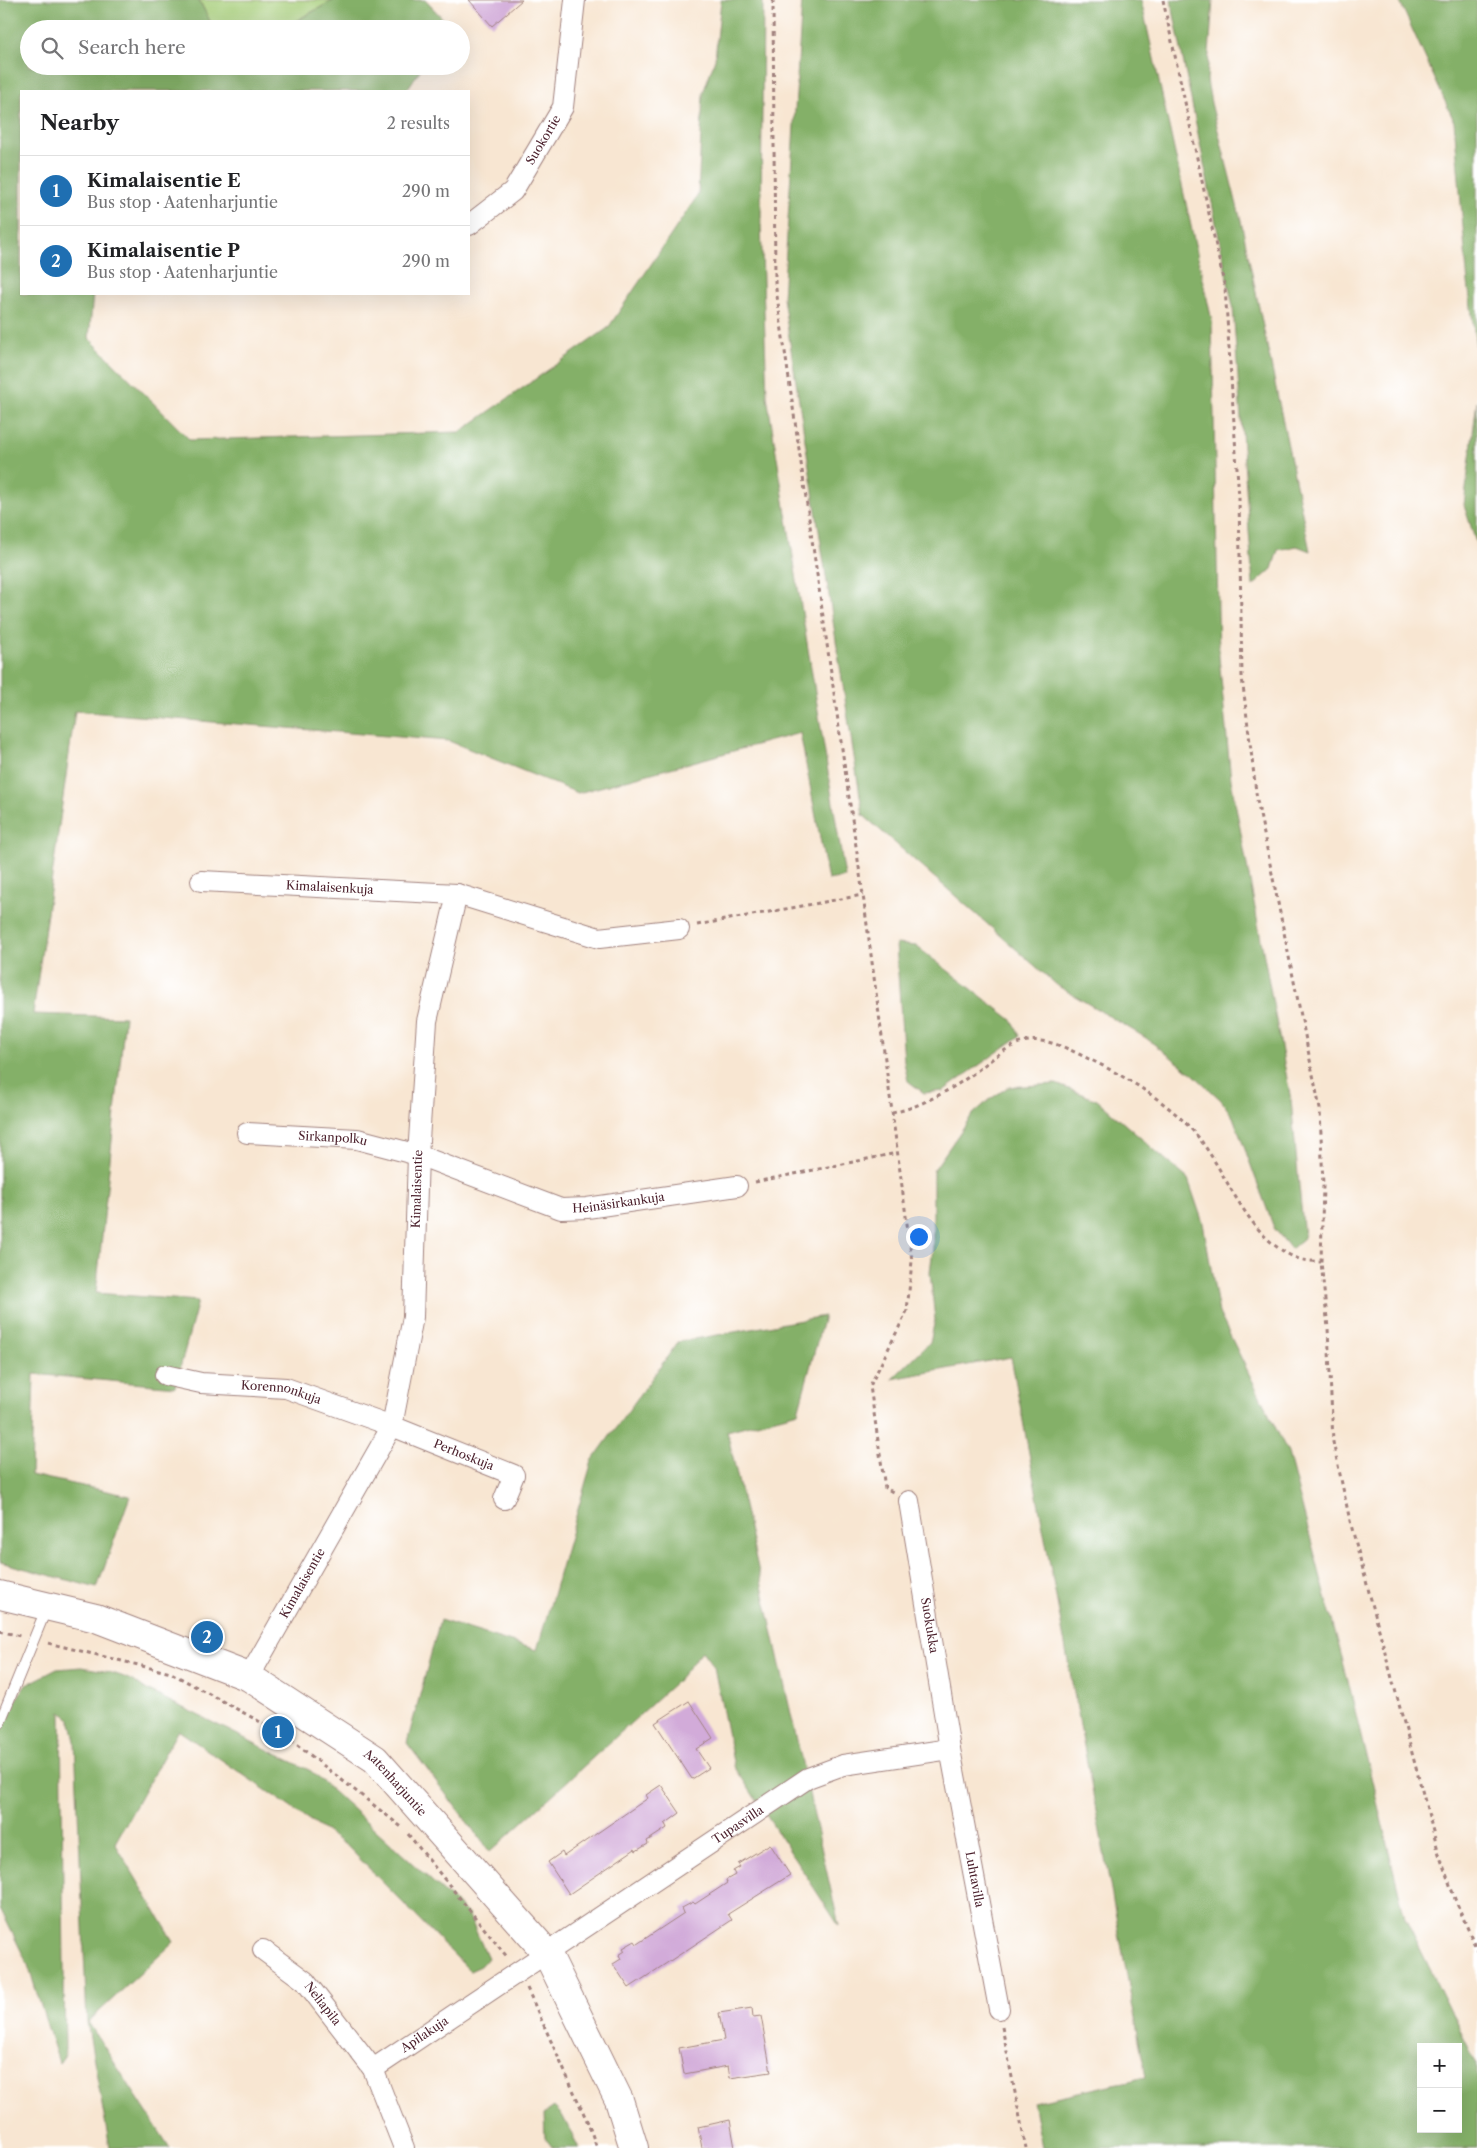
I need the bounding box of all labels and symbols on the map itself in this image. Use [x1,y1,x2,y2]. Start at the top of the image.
street label: Suokortie [522,112,564,167]
street label: Kimalaisenkuja [286,877,375,897]
street label: Sirkanpolku [298,1128,370,1149]
street label: Kimalaisentie [408,1149,425,1228]
street label: Heinäsirkankuja [572,1189,666,1216]
your location [906,1224,932,1250]
street label: Korennonkuja [241,1377,324,1407]
street label: Perhoskuja [432,1436,497,1473]
street label: Kimalaisentie [276,1545,328,1621]
street label: Suokukka [918,1596,942,1655]
pin: 2 [191,1618,223,1656]
pin: 1 [262,1713,294,1751]
street label: Aatenharjuntie [360,1745,430,1819]
street label: Tupasvilla [709,1802,767,1847]
street label: Luhtavilla [962,1850,988,1909]
street label: Neliapila [302,1979,345,2029]
street label: Apilakuja [397,2012,451,2056]

